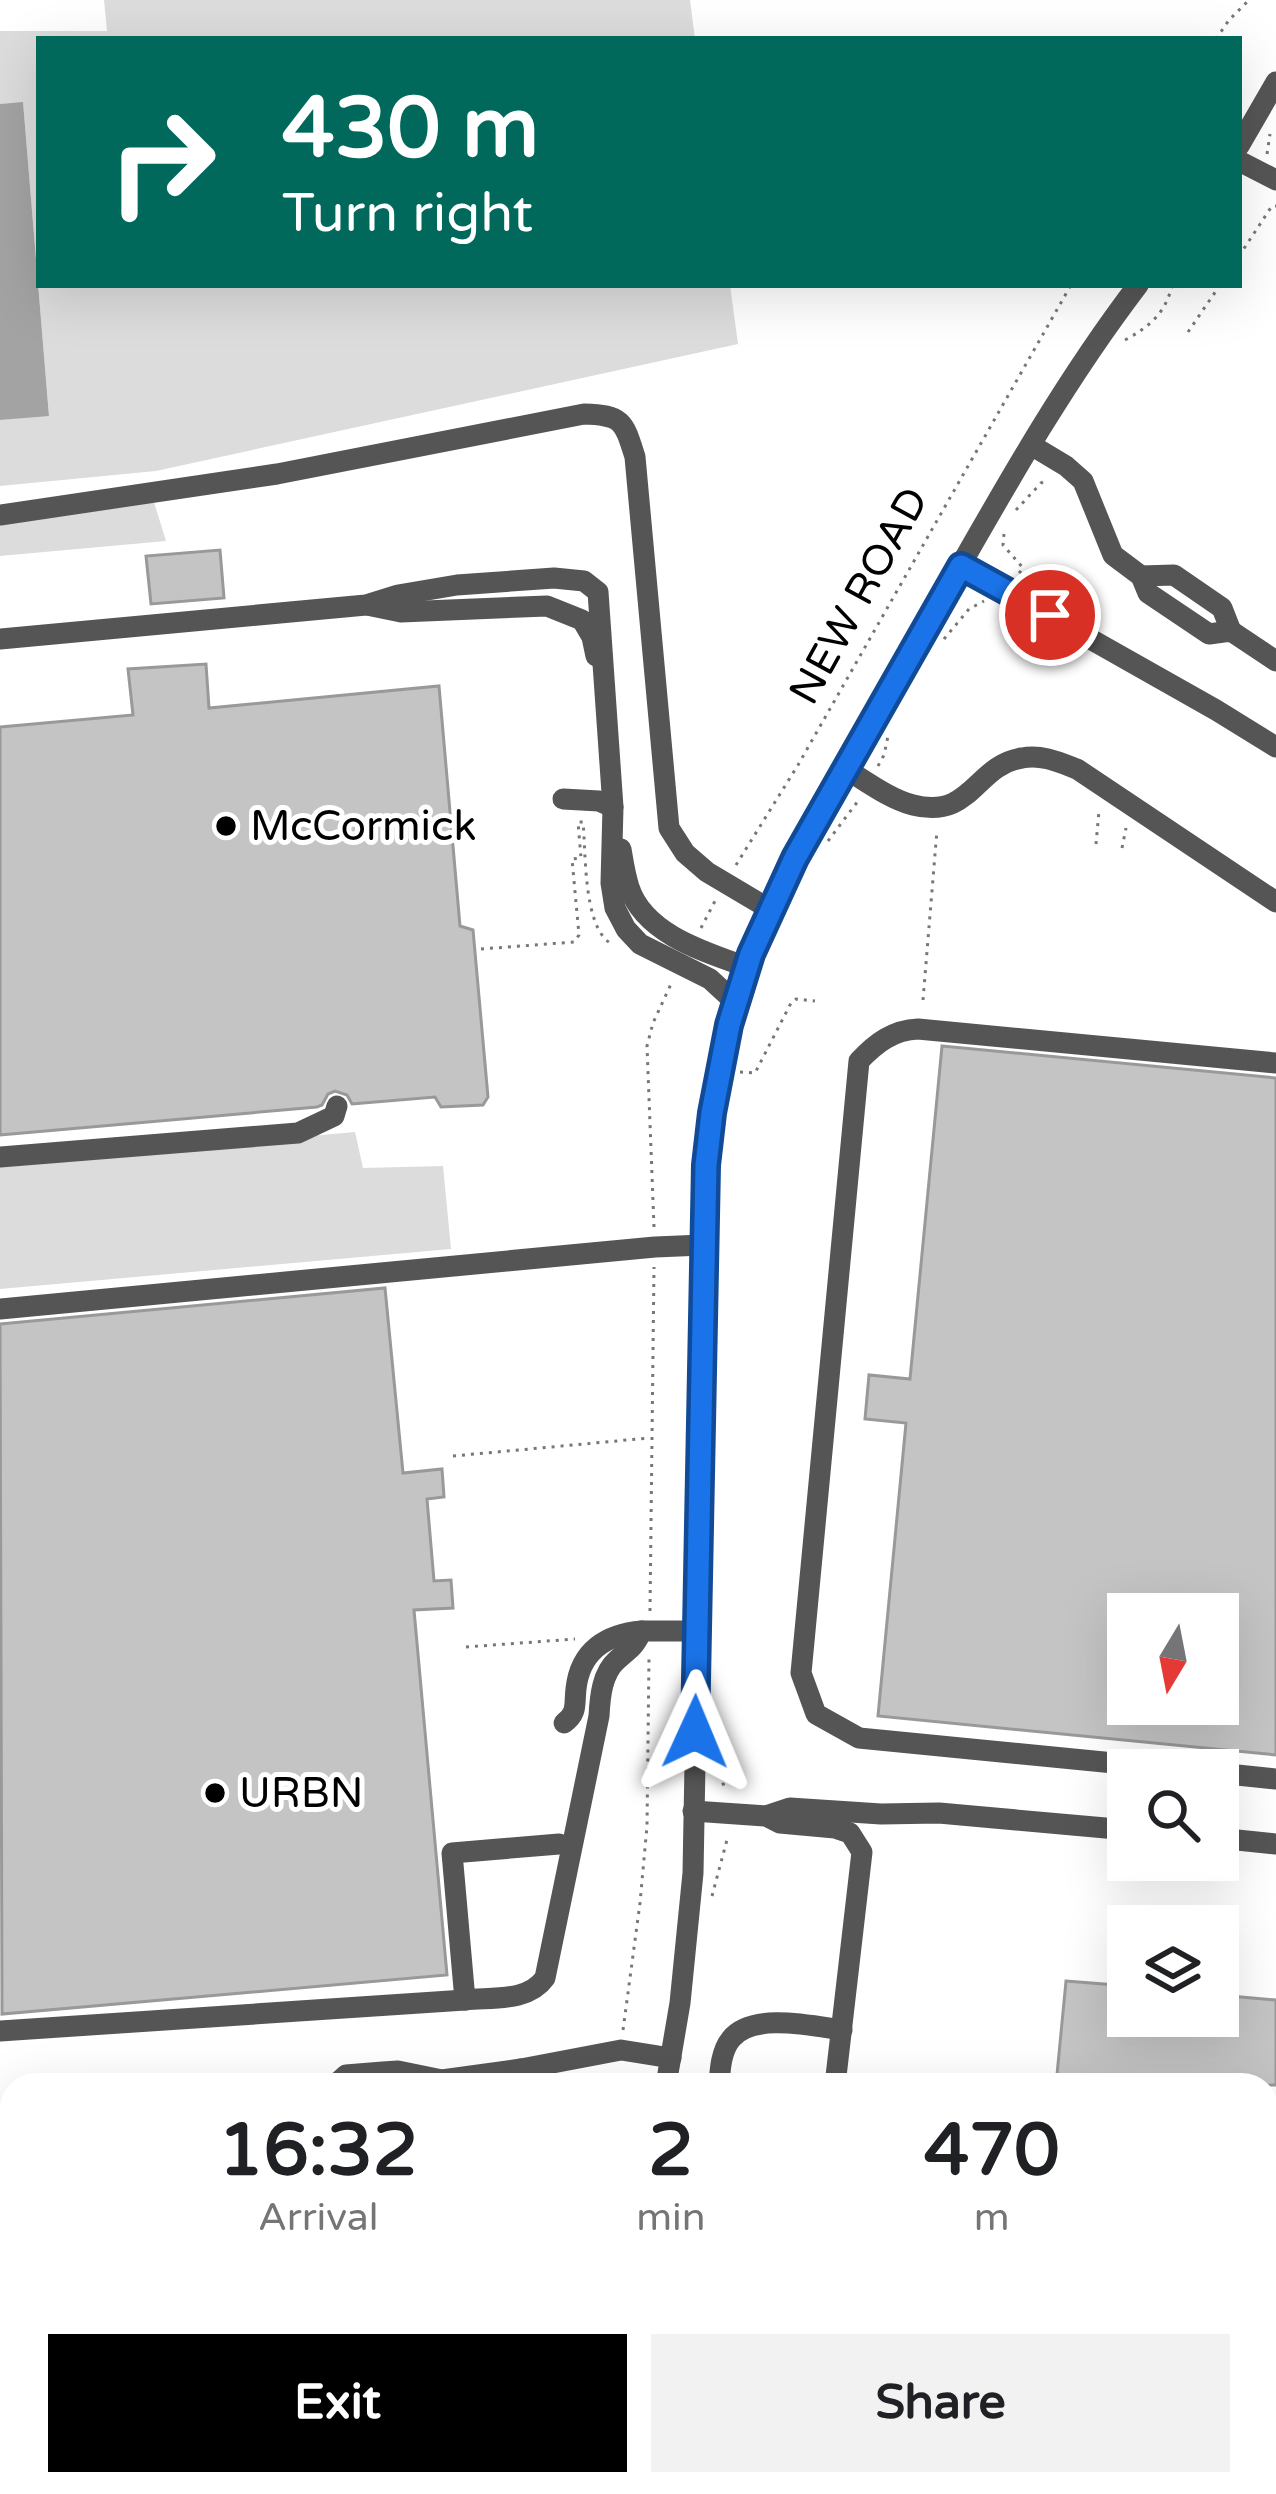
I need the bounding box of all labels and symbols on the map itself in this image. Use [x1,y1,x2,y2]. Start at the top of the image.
street label: NEW ROAD [778,479,940,713]
pin [999,564,1101,666]
place label: McCormick [250,801,476,852]
marker: McCormick [213,813,239,839]
north arrow [1107,1593,1239,1725]
position arrow [632,1669,758,1795]
place label: URBN [239,1768,364,1819]
marker: URBN [202,1780,228,1806]

